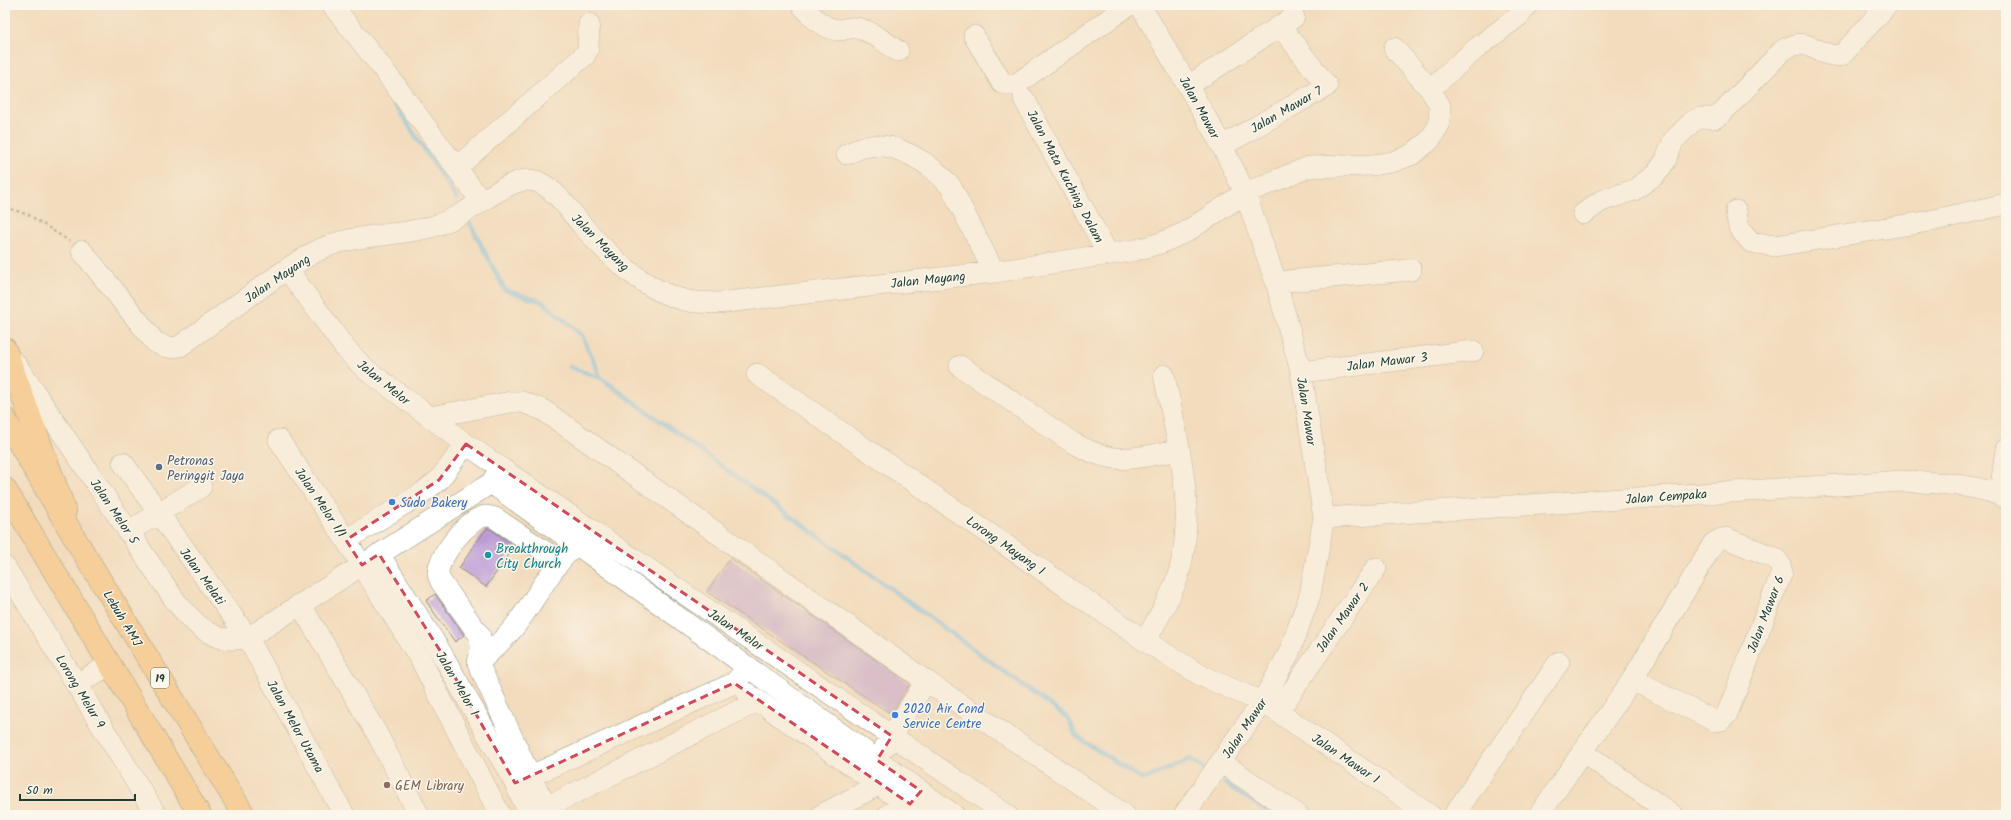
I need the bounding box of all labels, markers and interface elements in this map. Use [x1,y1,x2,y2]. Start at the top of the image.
street label: Jalan Mawar [1173,72,1225,144]
street label: Jalan Mawar 7 [1247,81,1328,139]
street label: Jalan Mata Kuching Dalam [1021,106,1109,247]
street label: Jalan Mayang [566,209,634,277]
street label: Jalan Mayang [241,249,315,309]
street label: Jalan Mayang [890,266,967,295]
street label: Jalan Mawar 3 [1345,347,1429,378]
street label: Jalan Melor [352,355,415,412]
street label: Jalan Mawar [1290,375,1321,448]
place label: Petronas Peringgit Jaya [167,451,244,487]
marker: Petronas Peringgit Jaya [154,462,164,472]
street label: Jalan Melor 1/1 [288,463,351,542]
street label: Jalan Melor 5 [84,475,144,550]
street label: Jalan Cempaka [1624,484,1708,511]
place label: Sudo Bakery [400,493,468,514]
marker: Sudo Bakery [387,497,397,507]
street label: Lorong Mayang 1 [961,511,1049,581]
place label: Breakthrough City Church [496,539,568,575]
street label: Jalan Melati [174,544,231,611]
marker: Breakthrough City Church [483,550,493,560]
street label: Jalan Mawar 6 [1742,573,1791,656]
street label: Jalan Mawar 2 [1311,578,1375,657]
street label: Lebuh AMJ [97,587,147,652]
street label: Jalan Melor [703,604,768,657]
street label: Jalan Melor 1 [430,647,484,720]
street label: Lorong Melur 9 [49,651,110,733]
road number: 19 [151,668,169,688]
street label: Jalan Melor Utama [260,676,329,777]
street label: Jalan Mawar [1217,694,1274,763]
place label: 2020 Air Cond Service Centre [903,699,984,735]
marker: 2020 Air Cond Service Centre [890,710,900,720]
street label: Jalan Mawar 1 [1307,729,1384,790]
scale bar [20,776,135,802]
place label: GEM Library [395,776,465,797]
marker: GEM Library [382,780,392,790]
text: 50 m [26,781,53,800]

